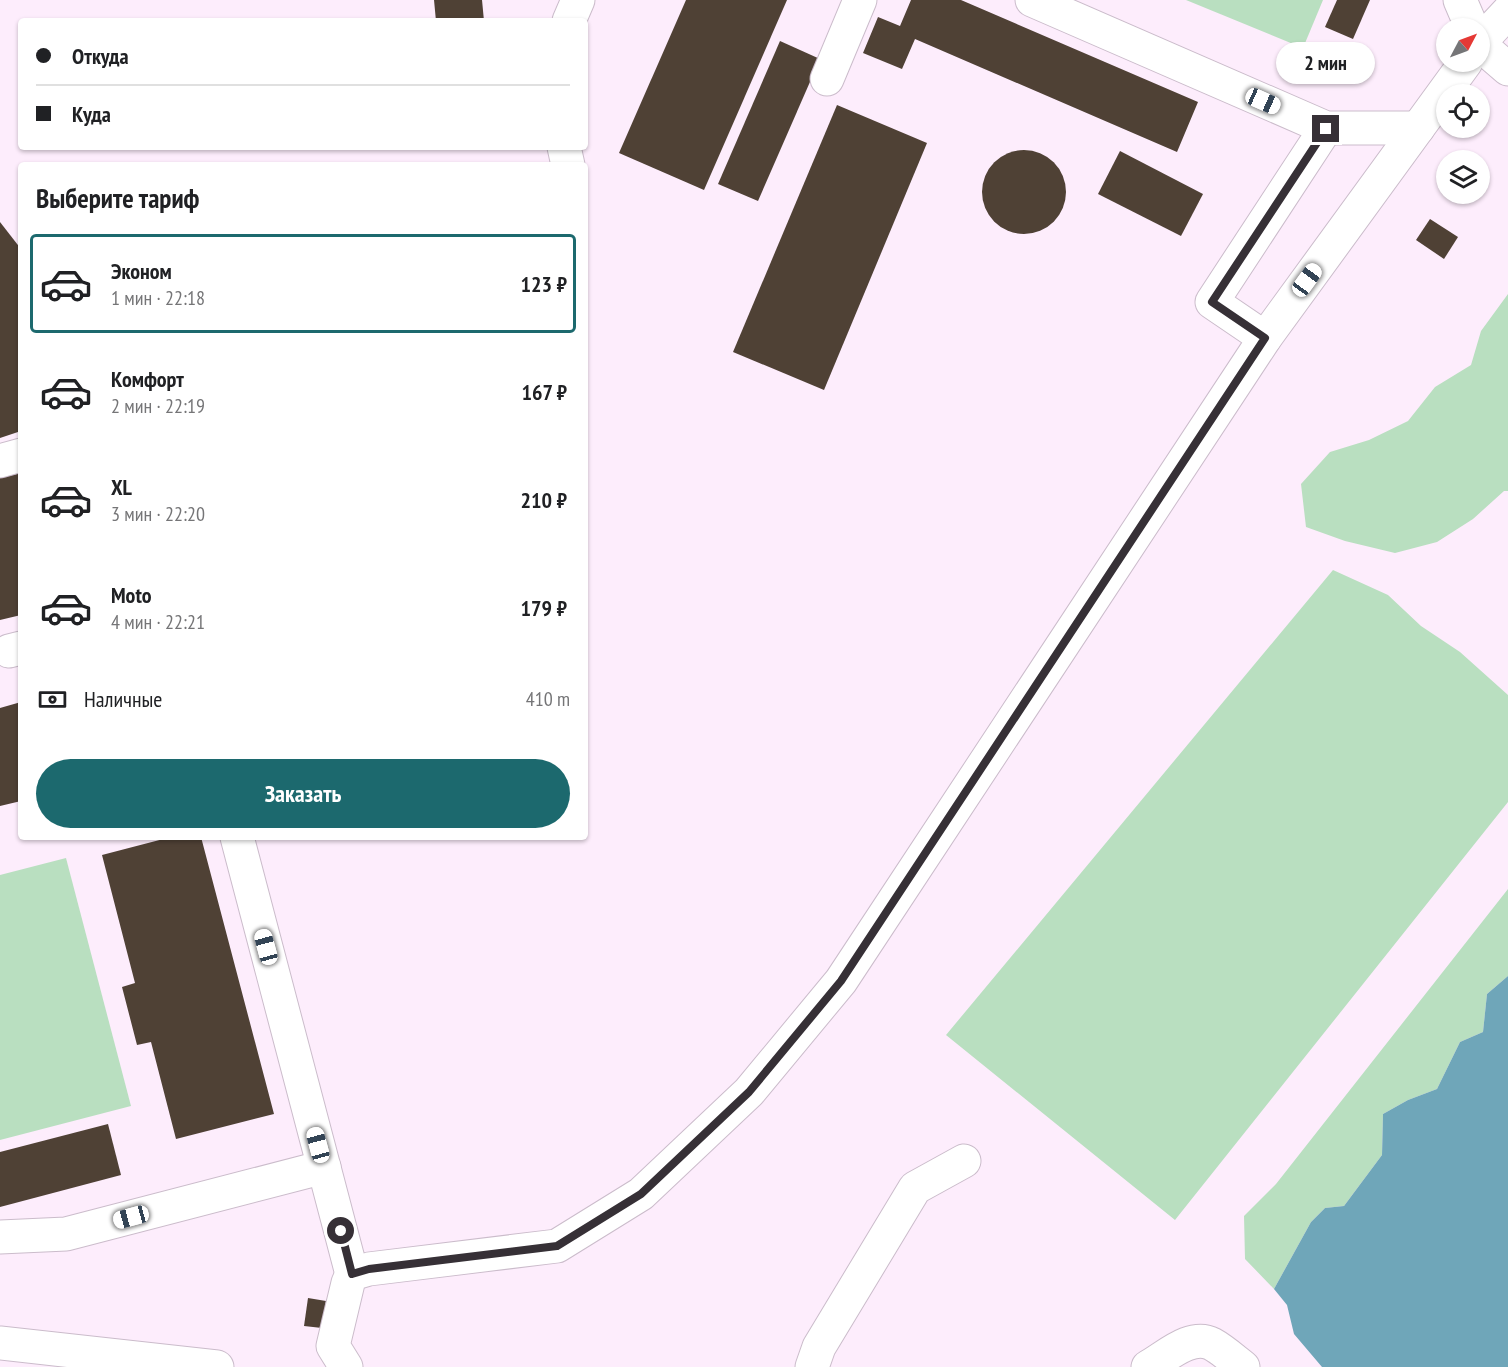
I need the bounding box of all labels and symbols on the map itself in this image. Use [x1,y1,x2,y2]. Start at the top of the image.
north arrow [1436,18,1490,72]
callout: 2 мин [1276,42,1376,84]
car [1243,85,1283,117]
route end [1312,115,1339,142]
car [1289,260,1325,300]
car [253,927,279,967]
car [305,1125,331,1165]
car [111,1204,151,1230]
route start [327,1217,354,1244]

